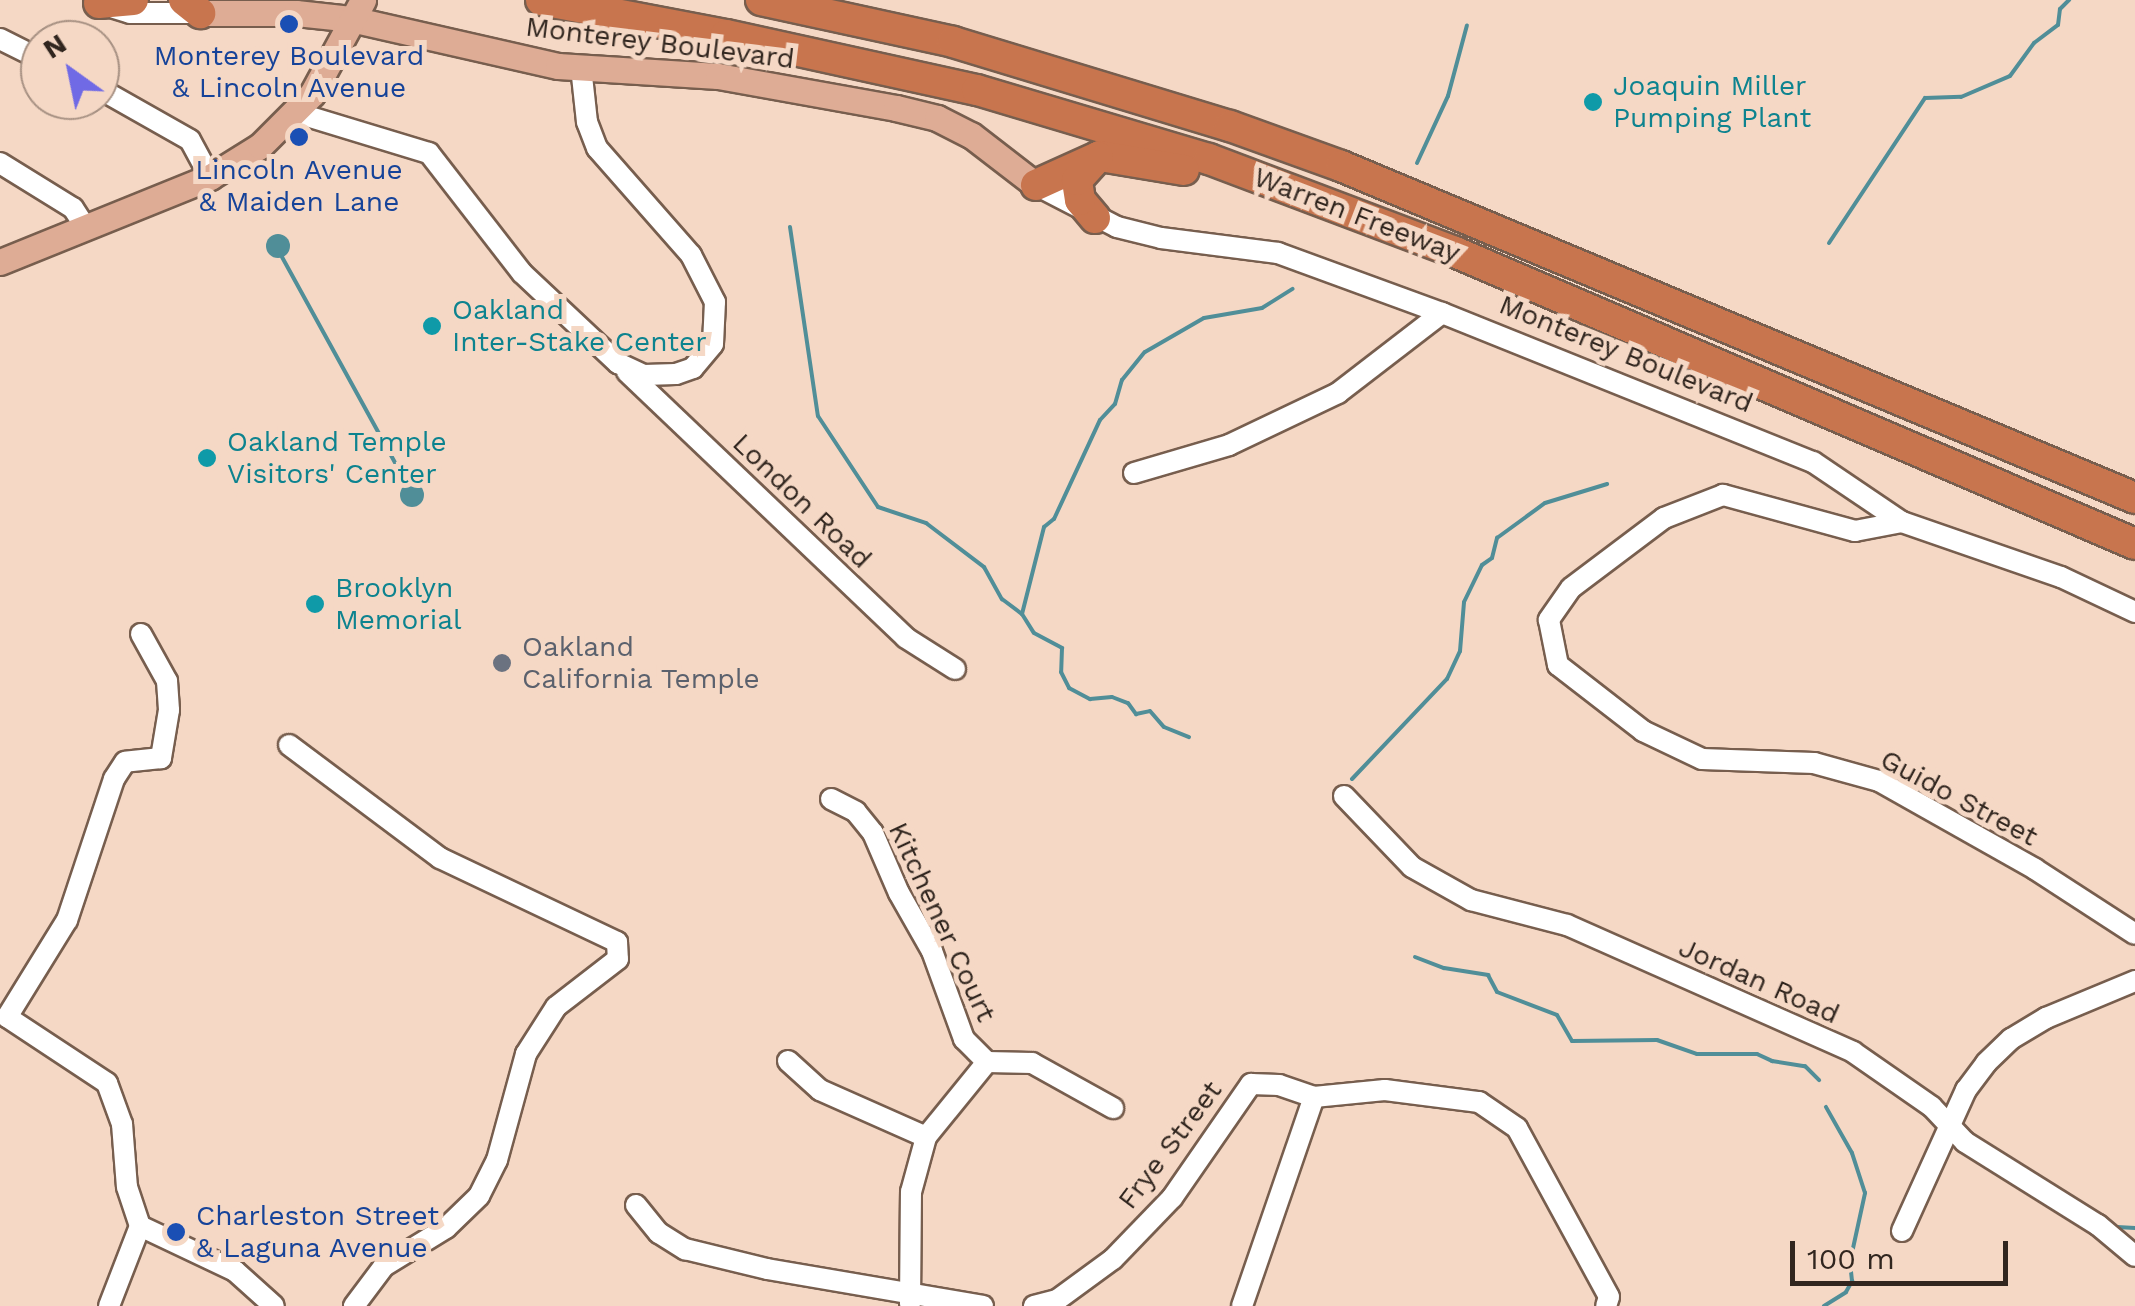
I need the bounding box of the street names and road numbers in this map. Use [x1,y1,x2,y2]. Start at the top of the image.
street label: Monterey Boulevard [523,10,797,76]
street label: Warren Freeway [1249,160,1465,270]
street label: Monterey Boulevard [1494,288,1758,420]
street label: London Road [726,426,878,576]
street label: Guido Street [1875,743,2043,853]
street label: Kitchener Court [881,817,1003,1027]
street label: Jordan Road [1674,931,1844,1031]
street label: Frye Street [1111,1074,1229,1216]

